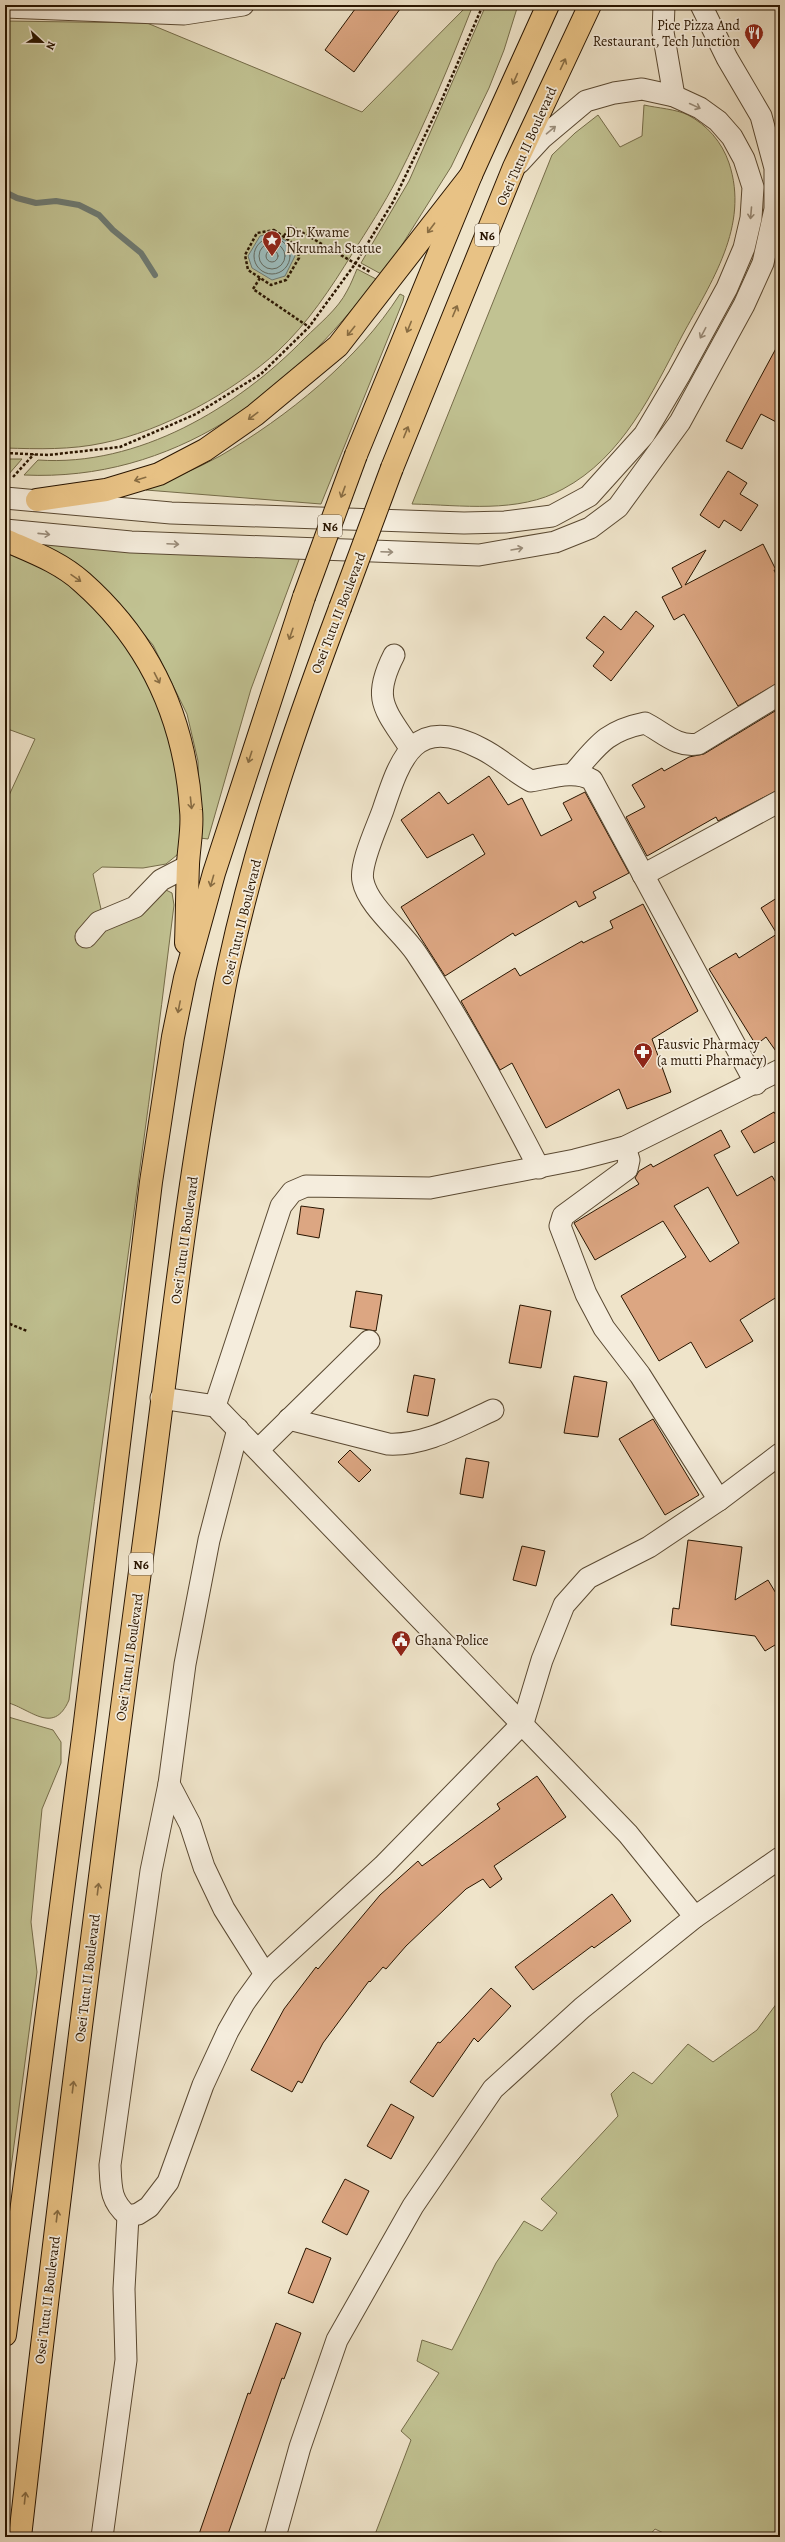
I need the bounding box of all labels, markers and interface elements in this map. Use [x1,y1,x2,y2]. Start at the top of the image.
place label: Pice Pizza And Restaurant, Tech Junction [593,16,740,51]
north arrow [22,22,62,62]
restaurant icon: Pice Pizza And Restaurant, Tech Junction [743,22,765,50]
text: N [42,39,59,52]
one-way arrow [560,58,567,70]
one-way arrow [511,72,518,84]
street label: Osei Tutu II Boulevard [492,83,561,209]
one-way arrow [688,103,700,110]
one-way arrow [546,125,557,134]
one-way arrow [748,206,755,219]
place label: Dr. Kwame Nkrumah Statue [286,223,381,258]
one-way arrow [426,223,435,234]
road number: N6 [475,224,499,246]
place icon: Dr. Kwame Nkrumah Statue [261,229,283,257]
one-way arrow [452,306,459,318]
one-way arrow [404,321,412,333]
one-way arrow [346,325,355,336]
one-way arrow [698,327,706,339]
one-way arrow [248,412,259,420]
one-way arrow [403,426,410,438]
one-way arrow [134,476,147,483]
one-way arrow [338,485,346,497]
road number: N6 [318,515,342,537]
one-way arrow [37,530,50,537]
one-way arrow [166,541,179,548]
one-way arrow [510,544,523,552]
street label: Osei Tutu II Boulevard [307,549,371,677]
one-way arrow [380,549,393,556]
one-way arrow [71,574,82,582]
one-way arrow [287,628,295,640]
one-way arrow [154,672,161,684]
one-way arrow [246,750,253,763]
one-way arrow [187,796,194,809]
street label: Osei Tutu II Boulevard [217,857,266,987]
one-way arrow [208,875,215,888]
one-way arrow [174,1000,182,1013]
place label: Fausvic Pharmacy (a mutti Pharmacy) [657,1035,767,1070]
pharmacy icon: Fausvic Pharmacy (a mutti Pharmacy) [632,1041,654,1069]
street label: Osei Tutu II Boulevard [166,1175,203,1305]
road number: N6 [129,1553,153,1575]
street label: Osei Tutu II Boulevard [111,1592,148,1722]
public building icon: Ghana Police [390,1629,412,1657]
place label: Ghana Police [415,1631,489,1650]
one-way arrow [94,1883,102,1896]
street label: Osei Tutu II Boulevard [70,1913,105,2043]
one-way arrow [69,2081,77,2094]
one-way arrow [53,2210,61,2223]
street label: Osei Tutu II Boulevard [30,2235,65,2365]
one-way arrow [21,2492,28,2505]

